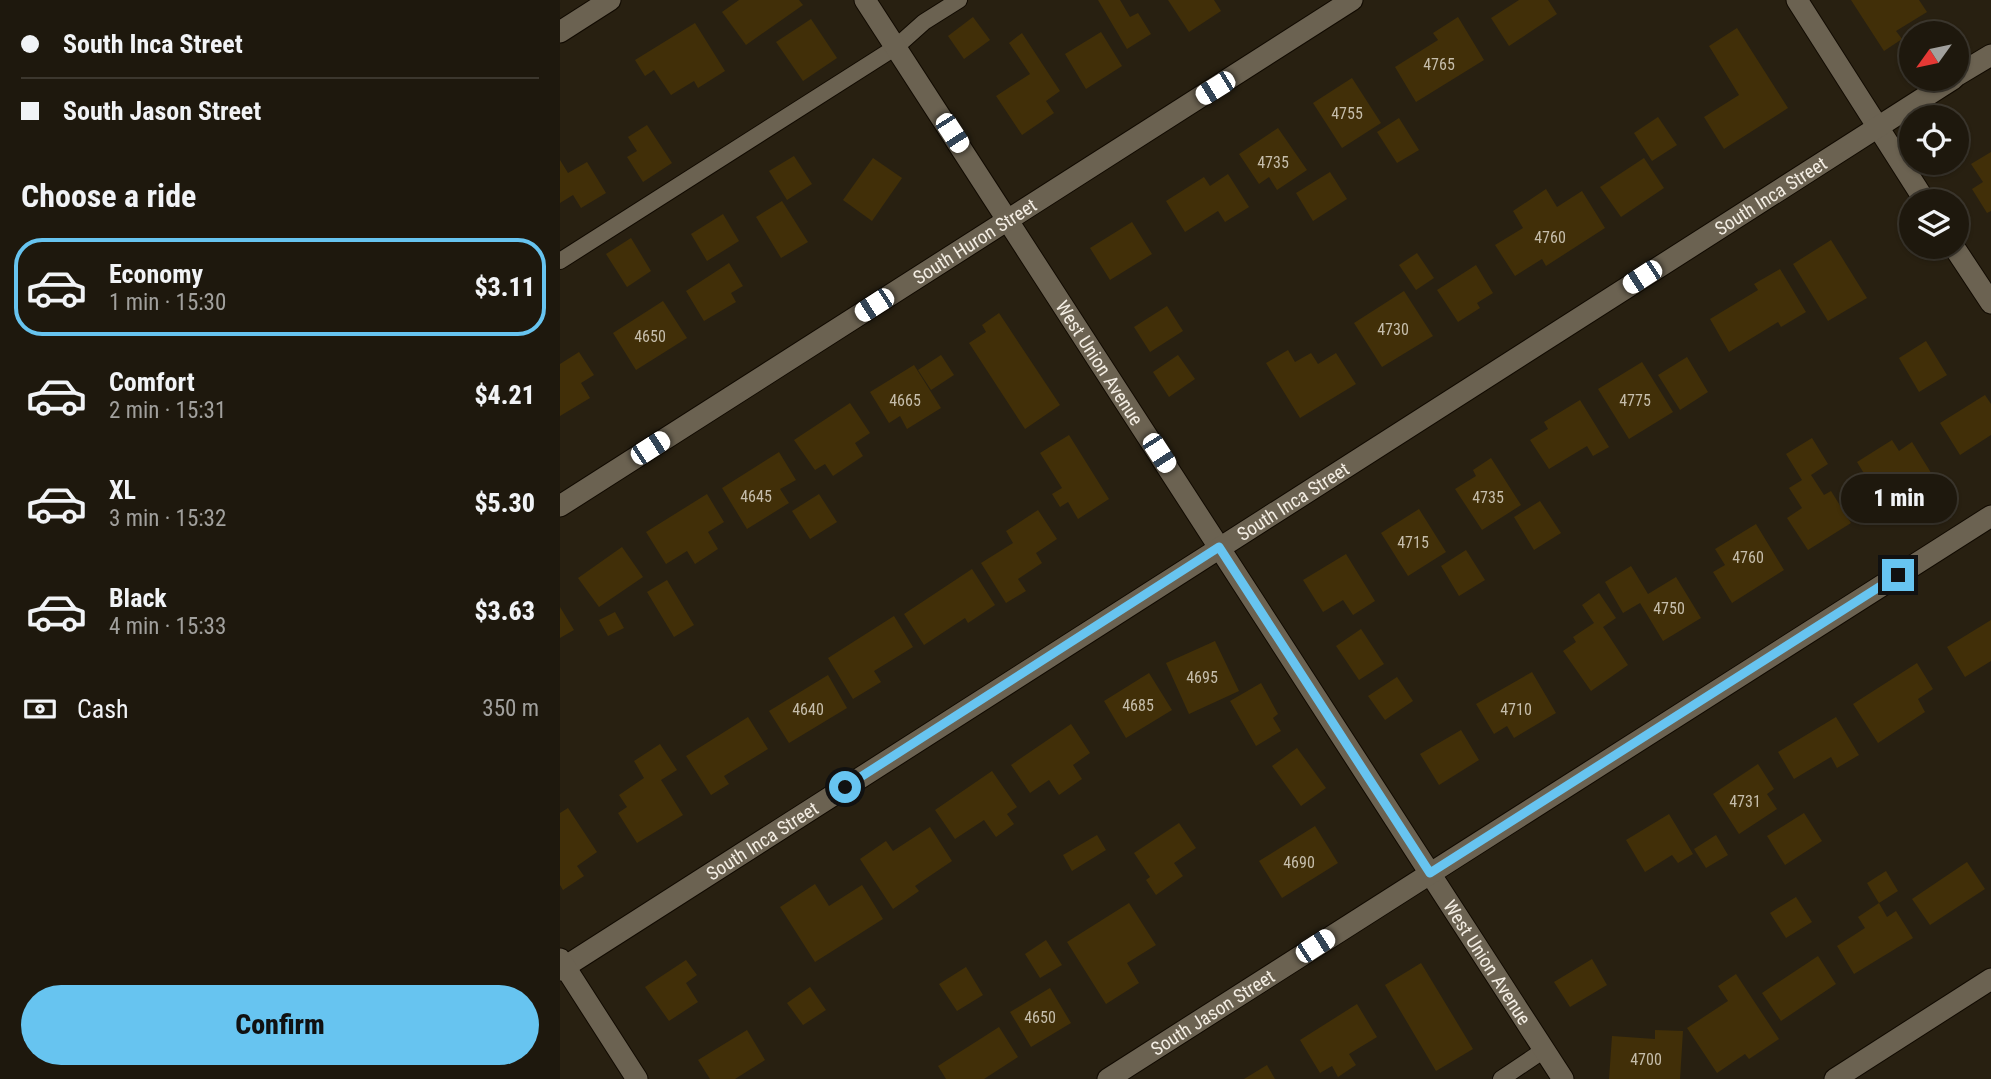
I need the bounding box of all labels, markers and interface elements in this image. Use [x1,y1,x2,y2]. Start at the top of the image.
north arrow [1899,21,1969,91]
map controls [1899,21,1969,259]
text: South Inca Street [63,29,243,59]
house number: 4765 [1423,55,1455,74]
car [1192,68,1239,108]
text: South Jason Street [63,96,261,126]
house number: 4755 [1331,104,1363,123]
button: locate [1899,105,1969,175]
car [932,110,973,156]
street label: South Inca Street [1710,151,1831,240]
house number: 4735 [1257,153,1289,172]
text: Choose a ride [21,177,196,215]
button: layers [1899,189,1969,259]
street label: South Huron Street [909,193,1041,289]
house number: 4760 [1534,228,1566,247]
icon: car [25,256,88,319]
car [1619,257,1666,297]
text: Economy [109,259,203,289]
text: $3.11 [474,272,535,302]
car [851,285,898,325]
text: 1 min · 15:30 [109,289,226,316]
street label: West Union Avenue [1051,296,1148,429]
house number: 4730 [1377,320,1409,339]
house number: 4650 [634,327,666,346]
icon: car [25,364,88,427]
text: Comfort [109,367,195,397]
text: $4.21 [474,380,535,410]
house number: 4665 [889,391,921,410]
house number: 4775 [1619,391,1651,410]
text: 2 min · 15:31 [109,397,226,424]
car [627,428,674,468]
car [1139,430,1180,476]
street label: South Inca Street [1233,457,1353,546]
icon: car [25,472,88,535]
callout: 1 min [1840,474,1956,522]
text: XL [109,475,136,505]
text: 1 min [1873,485,1925,512]
house number: 4645 [740,487,772,506]
text: $5.30 [474,488,535,518]
house number: 4735 [1472,488,1504,507]
text: 3 min · 15:32 [109,505,226,532]
house number: 4715 [1397,533,1429,552]
house number: 4760 [1732,548,1764,567]
route end [1882,559,1914,591]
icon: car [25,580,88,643]
text: Black [109,583,167,613]
text: $3.63 [474,596,535,626]
house number: 4750 [1653,599,1685,618]
text: 4 min · 15:33 [109,613,226,640]
house number: 4695 [1186,668,1218,687]
icon: cash [21,690,59,728]
text: Cash [77,694,129,724]
text: 350 m [482,695,539,722]
house number: 4685 [1122,696,1154,715]
house number: 4640 [792,700,824,719]
house number: 4710 [1500,700,1532,719]
route start [829,771,861,803]
house number: 4731 [1729,792,1761,811]
street label: South Inca Street [702,796,823,885]
house number: 4690 [1283,853,1315,872]
street label: West Union Avenue [1439,896,1536,1029]
car [1292,926,1339,966]
street label: South Jason Street [1146,964,1279,1060]
button: Confirm [21,985,539,1065]
house number: 4650 [1024,1008,1056,1027]
house number: 4700 [1630,1050,1662,1069]

